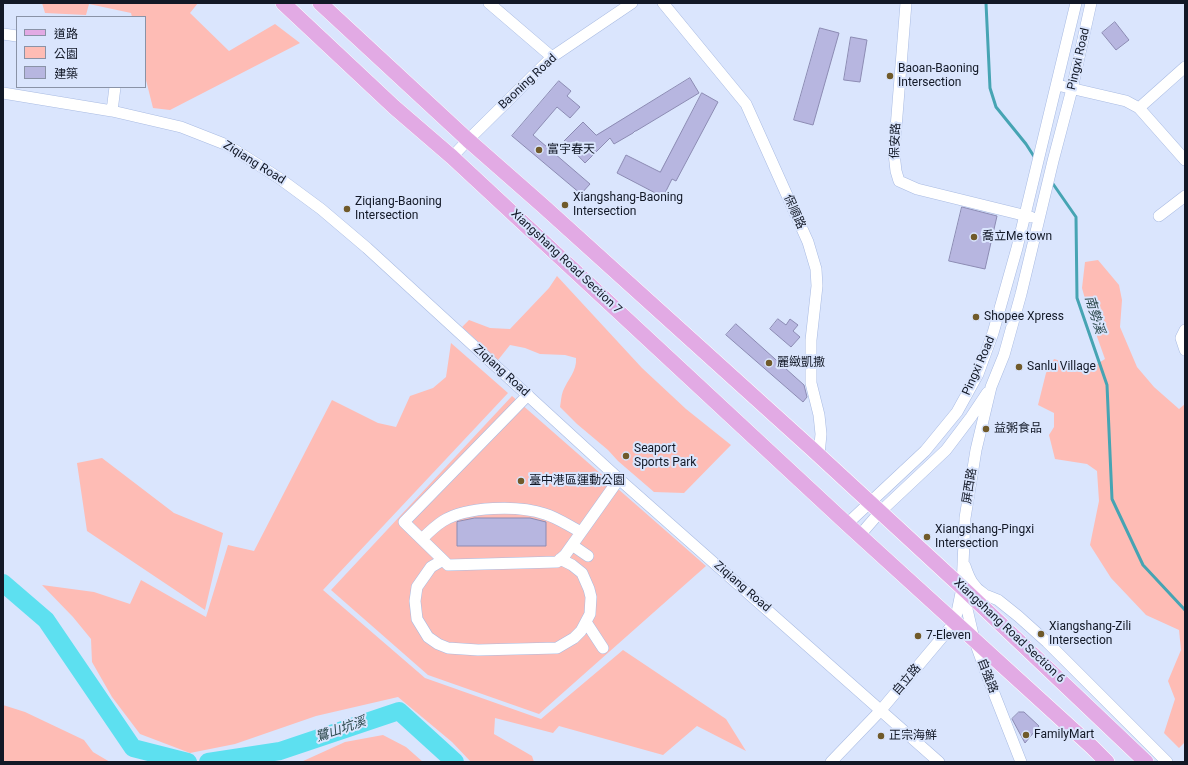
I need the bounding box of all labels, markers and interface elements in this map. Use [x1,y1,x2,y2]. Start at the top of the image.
legend [16,16,146,88]
text: 道路 [54,27,78,41]
street label: Pingxi Road [1065,27,1093,91]
text: 公園 [54,47,78,61]
street label: Baoning Road [496,51,560,113]
place label: Baoan-Baoning Intersection [898,62,979,90]
text: 建築 [54,67,78,81]
marker: Baoan-Baoning Intersection [885,71,895,81]
street label: 保安路 [888,123,904,159]
street label: Ziqiang Road [220,138,288,188]
place label: 富宇春天 [547,143,595,157]
marker: 富宇春天 [534,145,544,155]
place label: Xiangshang-Baoning Intersection [573,191,683,219]
street label: 保順路 [780,193,808,231]
place label: Ziqiang-Baoning Intersection [355,195,442,223]
marker: Xiangshang-Baoning Intersection [560,200,570,210]
marker: Ziqiang-Baoning Intersection [342,204,352,214]
street label: Xiangshang Road Section 7 [508,207,624,317]
place label: 喬立Me town [982,230,1052,244]
marker: 喬立Me town [969,232,979,242]
water label: 南勢溪 [1081,294,1107,336]
place label: Shopee Xpress [984,310,1064,324]
marker: Shopee Xpress [971,312,981,322]
street label: Pingxi Road [960,334,998,398]
street label: Ziqiang Road [470,342,532,400]
place label: 麗緻凱撒 [777,356,825,370]
marker: 麗緻凱撒 [764,358,774,368]
place label: Sanlu Village [1027,360,1096,374]
marker: Sanlu Village [1014,362,1024,372]
place label: 益粥食品 [994,422,1042,436]
marker: 益粥食品 [981,424,991,434]
place label: Seaport Sports Park [634,442,696,470]
marker: Seaport Sports Park [621,451,631,461]
street label: 屏西路 [960,467,980,505]
place label: 臺中港區運動公園 [529,474,625,488]
marker: 臺中港區運動公園 [516,476,526,486]
place label: Xiangshang-Pingxi Intersection [935,523,1034,551]
marker: Xiangshang-Pingxi Intersection [922,532,932,542]
street label: Ziqiang Road [711,559,773,615]
street label: Xiangshang Road Section 6 [951,576,1067,686]
place label: Xiangshang-Zili Intersection [1049,620,1131,648]
place label: 7-Eleven [926,629,971,643]
marker: Xiangshang-Zili Intersection [1036,629,1046,639]
marker: 7-Eleven [913,631,923,641]
street label: 自強路 [974,657,1000,695]
street label: 自立路 [890,662,924,698]
water label: 鷺山坑溪 [314,714,368,746]
place label: FamilyMart [1034,728,1094,742]
place label: 正宗海鮮 [889,729,937,743]
marker: FamilyMart [1021,730,1031,740]
marker: 正宗海鮮 [876,731,886,741]

